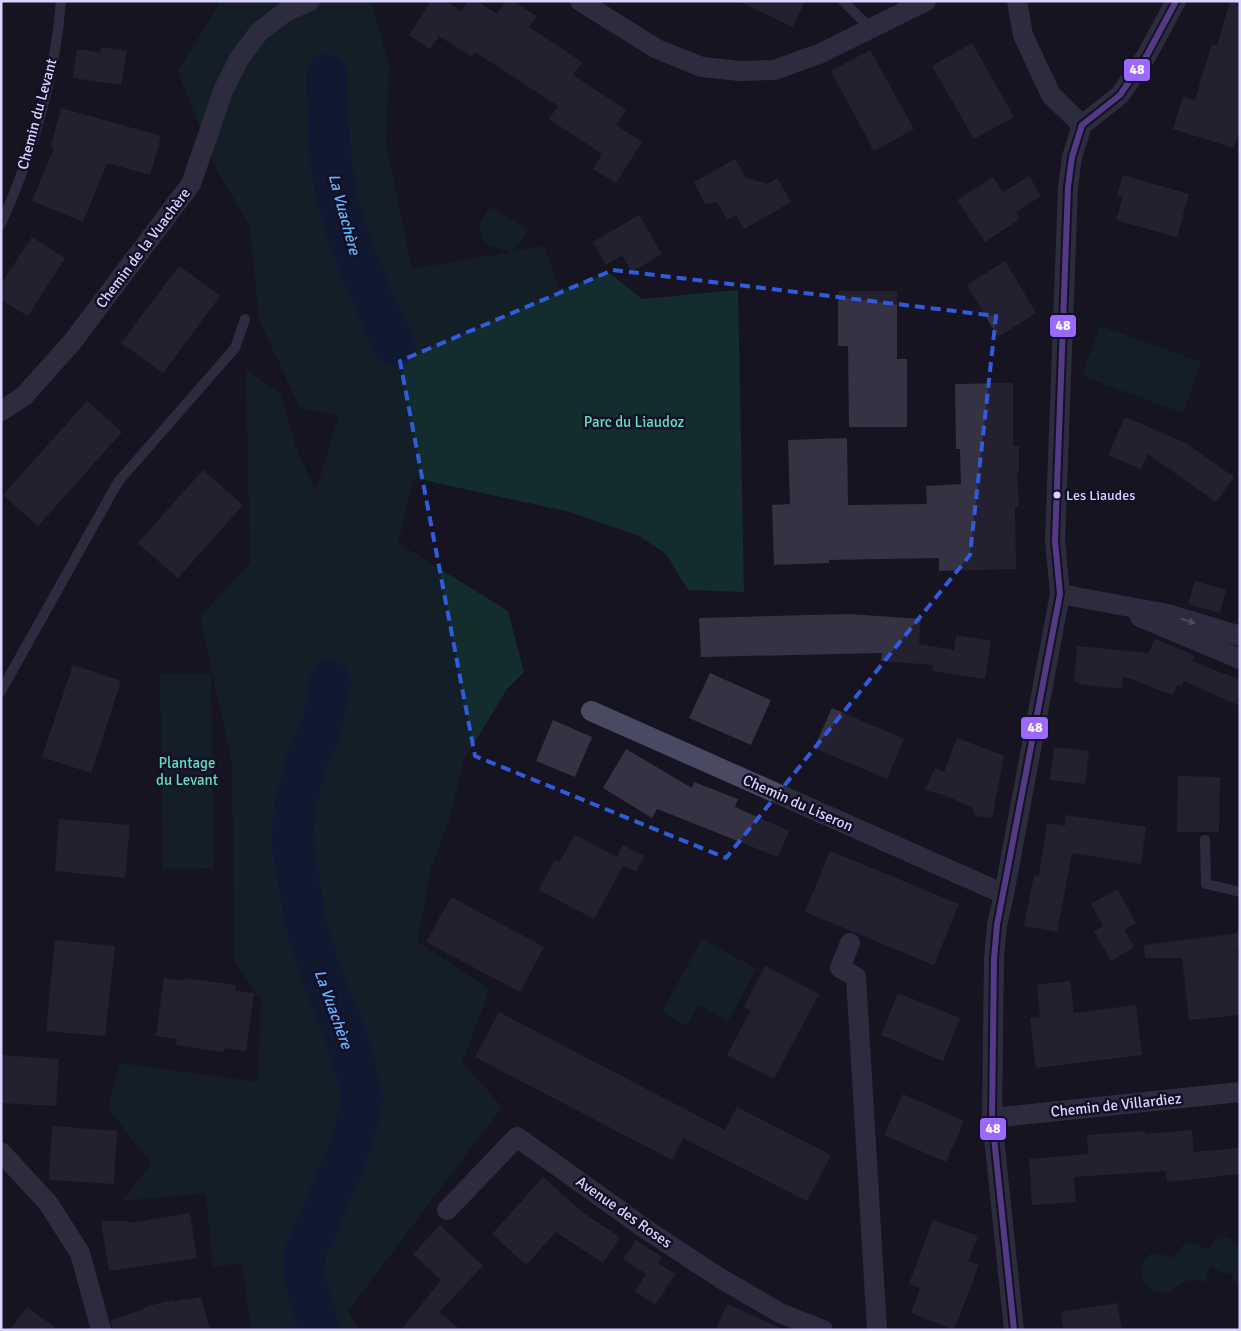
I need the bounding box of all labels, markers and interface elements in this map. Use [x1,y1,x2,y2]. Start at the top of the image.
street label: Chemin du Levant [14,56,60,172]
line badge: 48 [1123,58,1151,82]
text: 48 [1129,61,1145,78]
water label: La Vuachère [324,171,365,258]
street label: Chemin de la Vuachère [92,184,194,312]
line badge: 48 [1049,314,1077,338]
text: 48 [1055,317,1071,334]
park label: Parc du Liaudoz [584,413,685,431]
place label: Les Liaudes [1066,487,1135,504]
marker: Les Liaudes [1052,490,1062,500]
one-way arrow [1181,617,1196,625]
line badge: 48 [1020,716,1049,740]
text: 48 [1027,719,1043,736]
park label: Plantage du Levant [156,754,218,789]
street label: Chemin du Liseron [740,771,856,835]
water label: La Vuachère [309,967,357,1053]
street label: Chemin de Villardiez [1050,1089,1183,1121]
line badge: 48 [979,1117,1007,1141]
text: 48 [985,1120,1001,1137]
street label: Avenue des Roses [573,1172,676,1252]

